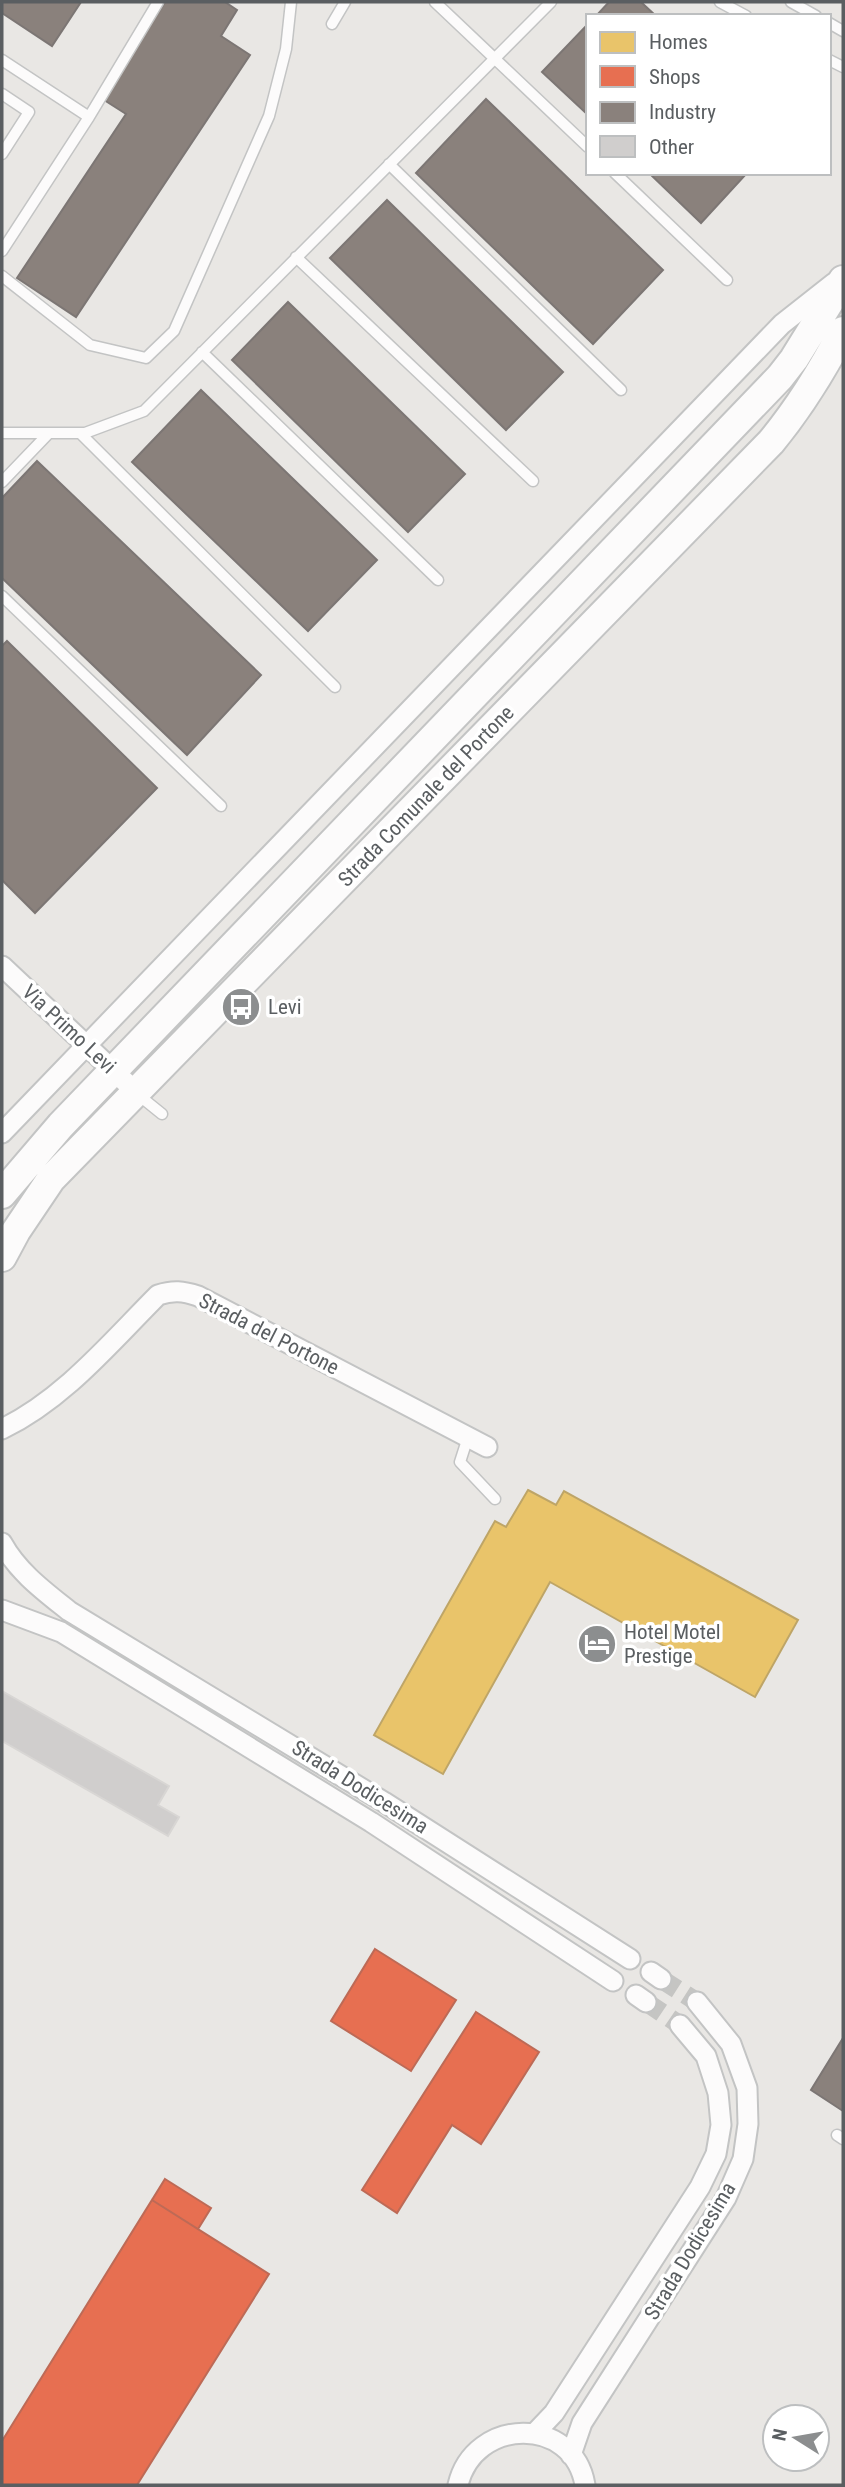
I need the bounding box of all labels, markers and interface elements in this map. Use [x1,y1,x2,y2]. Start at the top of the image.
legend [586,14,831,175]
text: Homes [649,30,708,54]
text: Shops [649,65,701,89]
text: Industry [649,100,716,124]
text: Other [649,135,694,159]
street label: Strada Comunale del Portone [333,701,519,891]
street label: Via Primo Levi [17,980,121,1078]
bus stop icon: Levi [220,986,262,1028]
place label: Levi [268,995,302,1019]
street label: Strada del Portone [195,1288,343,1380]
place label: Hotel Motel Prestige [624,1620,721,1668]
hotel icon: Hotel Motel Prestige [576,1623,618,1665]
street label: Strada Dodicesima [287,1735,433,1839]
street label: Strada Dodicesima [640,2178,740,2324]
north arrow [761,2403,831,2473]
text: N [767,2427,792,2443]

